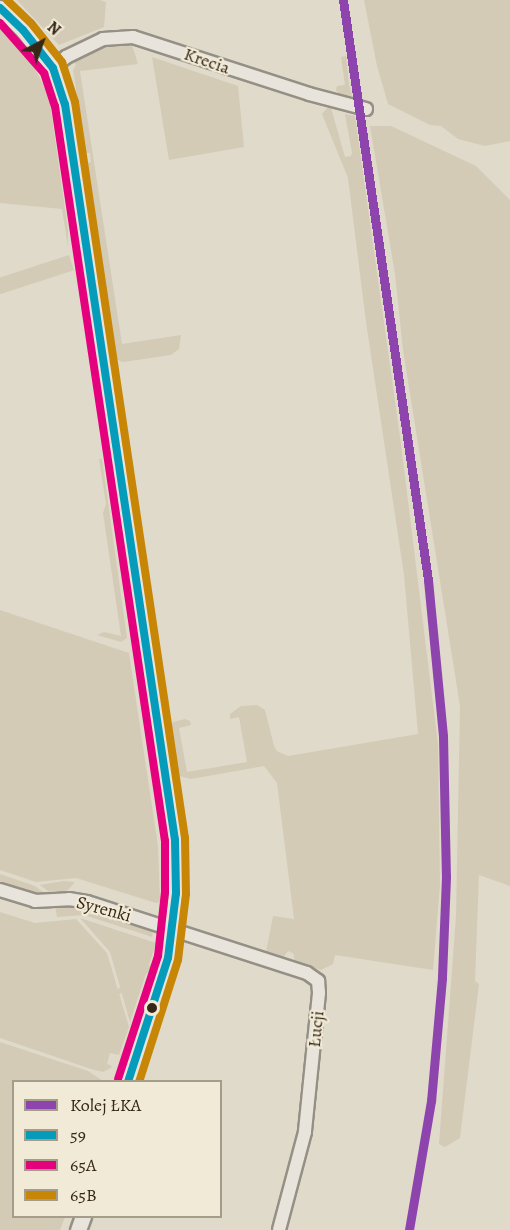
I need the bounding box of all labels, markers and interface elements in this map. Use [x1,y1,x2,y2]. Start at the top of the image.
north arrow [12,12,72,72]
text: N [42,16,65,41]
street label: Krecia [181,43,233,79]
street label: Syrenki [74,891,134,927]
unlabelled marker [146,1002,158,1014]
street label: Łucji [303,1010,329,1048]
legend [12,1080,222,1218]
text: Kolej ŁKA [70,1093,141,1117]
text: 59 [70,1123,86,1147]
text: 65A [70,1153,97,1177]
text: 65B [70,1183,97,1207]

